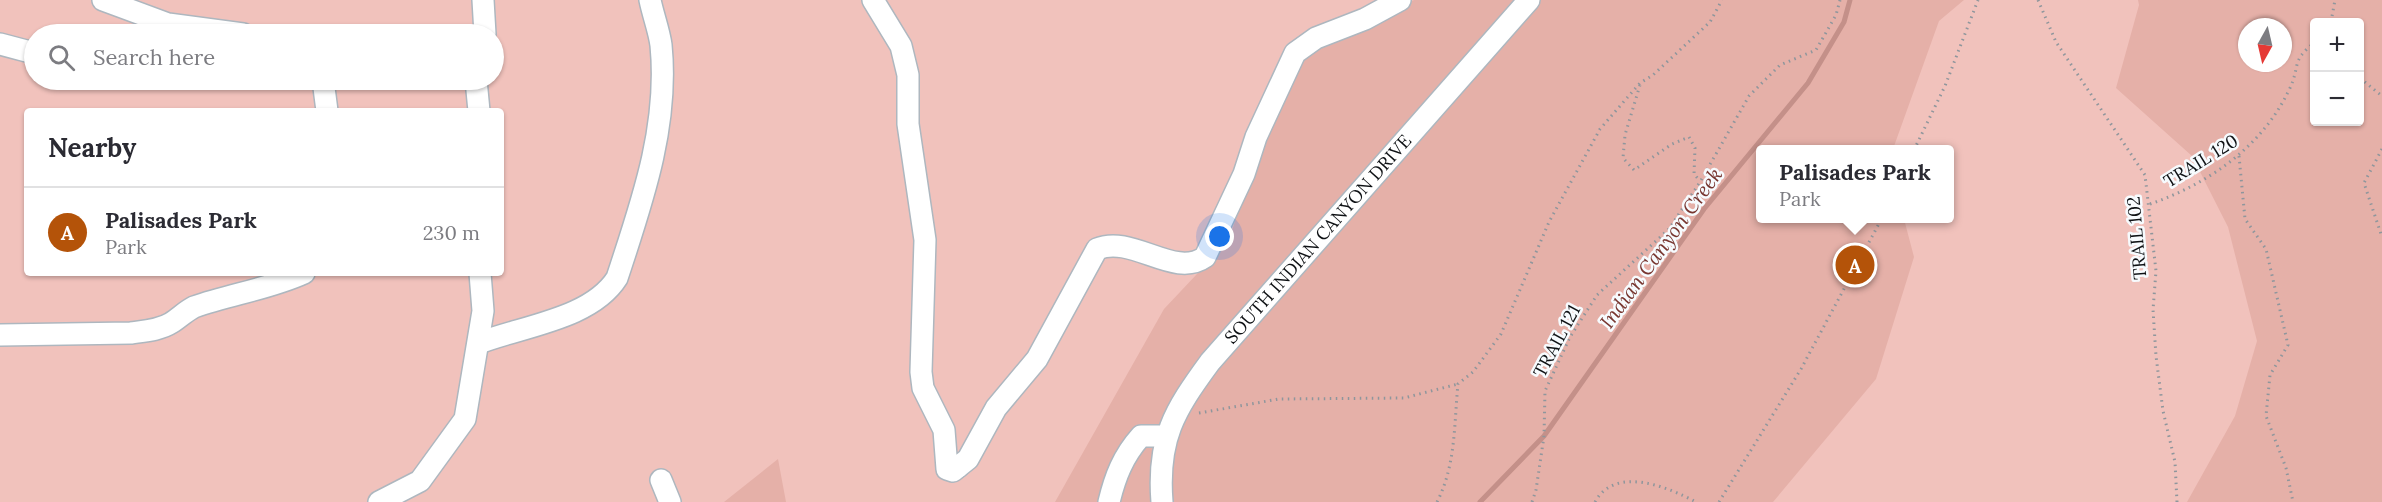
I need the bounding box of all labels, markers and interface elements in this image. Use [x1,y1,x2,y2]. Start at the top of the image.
north arrow [2238,18,2292,72]
map controls [2310,18,2364,126]
button: + [2310,18,2364,72]
search box [24,24,504,90]
icon: search [45,41,78,74]
text: Search here [93,43,215,71]
button: − [2310,72,2364,126]
street label: SOUTH INDIAN CANYON DRIVE [1219,129,1416,348]
street label: TRAIL 120 [2159,129,2242,192]
text: Nearby [48,131,136,164]
popup [1756,145,1954,223]
text: Palisades Park [1779,158,1931,186]
water label: Indian Canyon Creek [1594,163,1727,333]
text: Park [1779,186,1821,211]
street label: TRAIL 102 [2121,195,2152,281]
text: Palisades Park [105,206,257,234]
text: A [61,220,74,245]
text: 230 m [423,220,480,245]
your location [1205,222,1234,251]
text: Park [105,234,147,259]
pin: A [1836,242,1874,288]
street label: TRAIL 121 [1528,301,1585,381]

